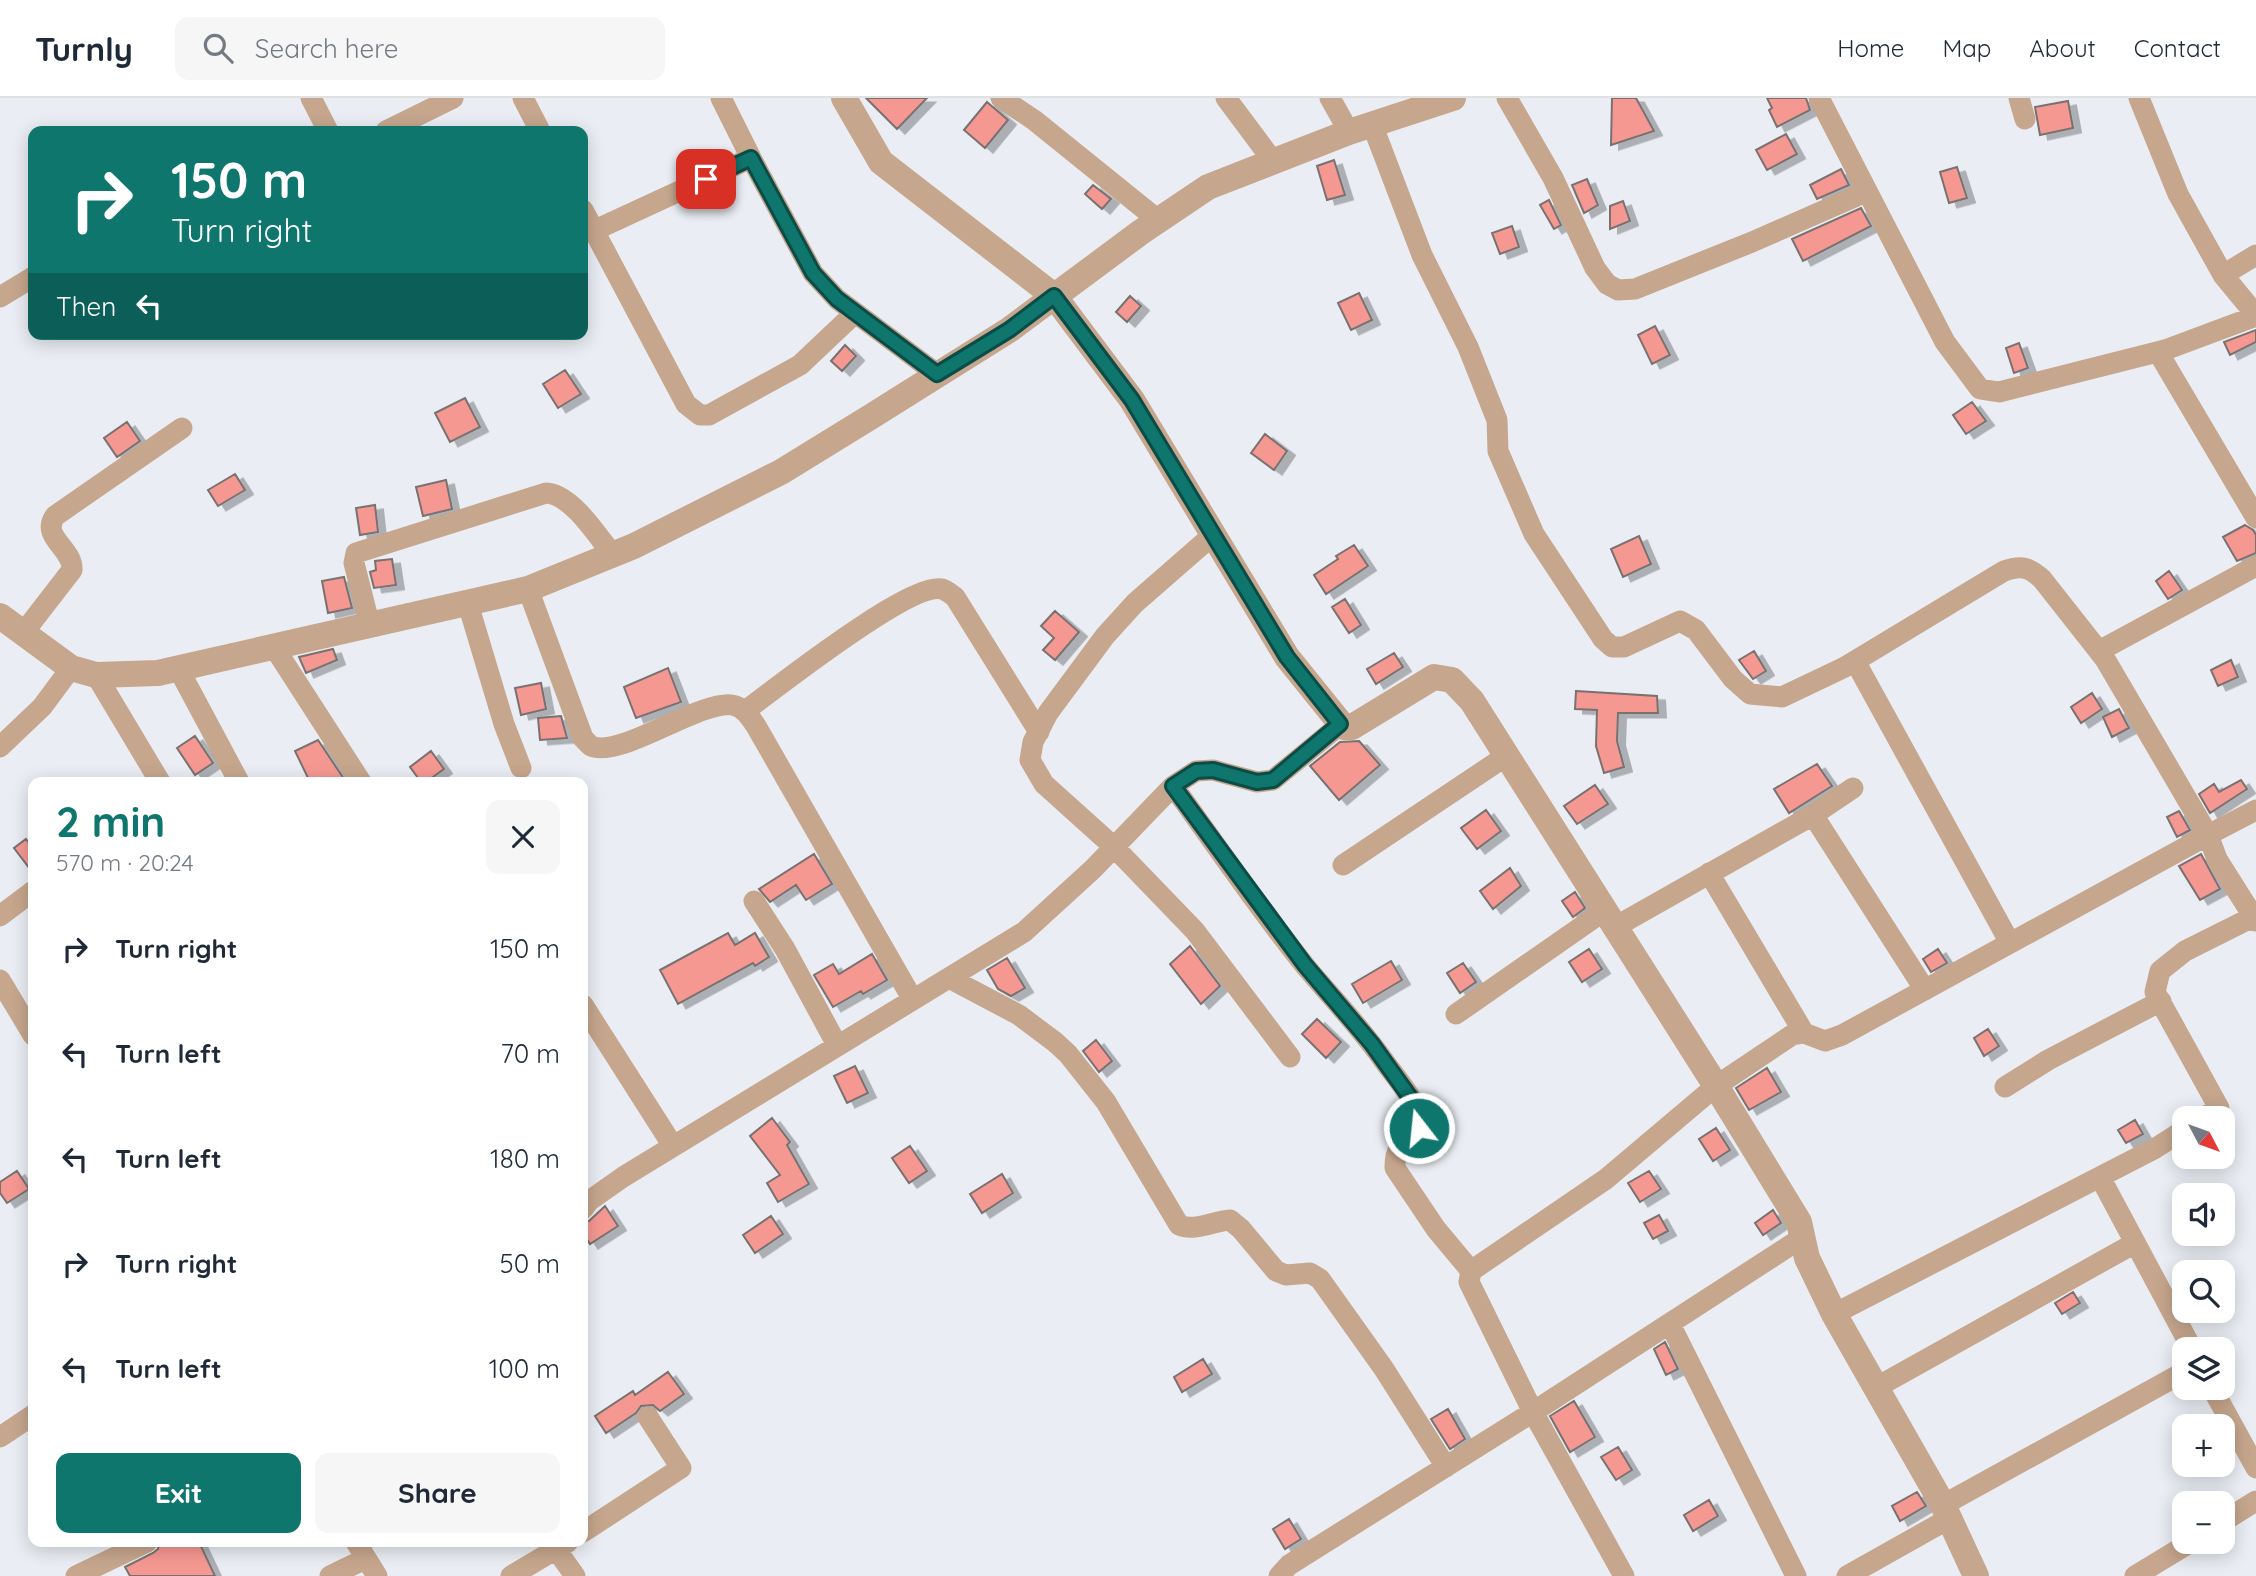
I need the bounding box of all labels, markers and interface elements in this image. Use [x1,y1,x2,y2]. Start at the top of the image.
search box [175,17,665,80]
text: Turnly [35,28,133,69]
icon: search [199,29,237,67]
text: Search here [255,32,398,65]
text: Home [1837,33,1904,63]
text: Map [1942,33,1991,63]
text: About [2029,33,2096,63]
text: Contact [2134,33,2221,63]
text: 150 m [171,149,307,210]
pin [676,149,736,209]
icon: right [56,154,147,245]
icon: arrive [687,160,725,198]
text: Turn right [171,210,312,250]
icon: left [130,287,168,325]
text: Then [56,290,116,323]
text: 2 min [56,795,165,848]
button: close [486,800,560,874]
text: 570 m · 20:24 [56,848,194,877]
icon: right [56,930,94,968]
text: Turn right [115,932,237,965]
text: 150 m [490,932,560,965]
icon: left [56,1035,94,1073]
text: Turn left [115,1037,222,1070]
text: 70 m [500,1037,560,1070]
position arrow [1382,1091,1456,1165]
north arrow [2172,1106,2235,1169]
map controls [2172,1106,2235,1554]
icon: left [56,1140,94,1178]
text: Turn left [115,1142,222,1175]
text: 180 m [490,1142,560,1175]
button: sound [2172,1183,2235,1246]
icon: right [56,1245,94,1283]
text: Turn right [115,1247,237,1280]
text: 50 m [500,1247,560,1280]
button: search [2172,1260,2235,1323]
button: layers [2172,1337,2235,1400]
icon: left [56,1350,94,1388]
text: Turn left [115,1352,222,1385]
text: 100 m [489,1352,560,1385]
button: + [2172,1414,2235,1477]
button: Exit [56,1453,301,1533]
button: Share [315,1453,560,1533]
button: − [2172,1491,2235,1554]

